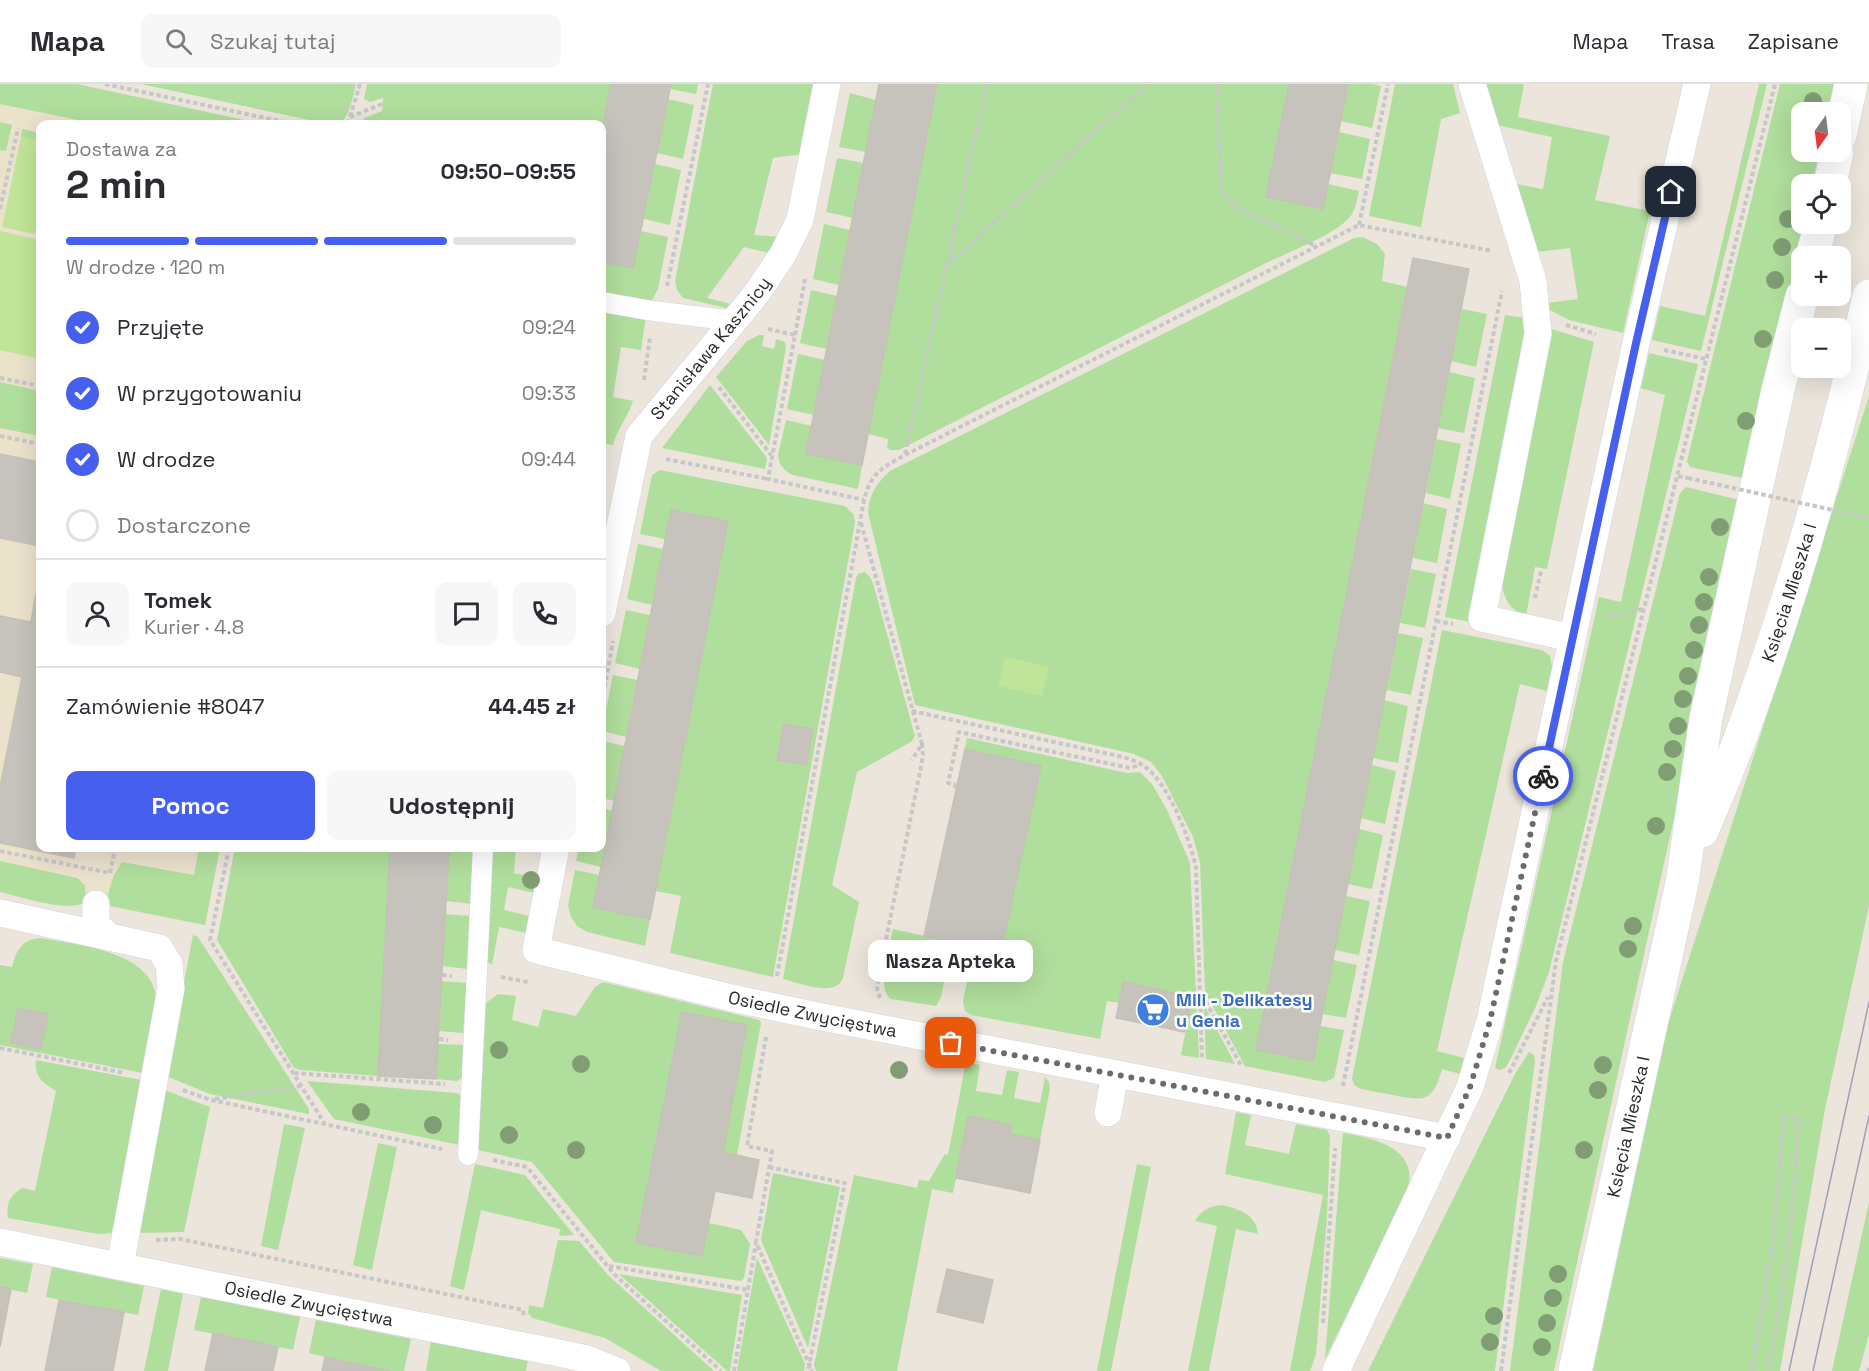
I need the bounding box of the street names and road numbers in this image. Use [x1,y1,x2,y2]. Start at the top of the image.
street label: Stanisława Kasznicy [645,272,775,424]
street label: Księcia Mieszka I [1756,521,1821,665]
street label: Osiedle Zwycięstwa [726,986,899,1042]
street label: Księcia Mieszka I [1601,1054,1655,1199]
street label: Osiedle Zwycięstwa [223,1276,395,1331]

